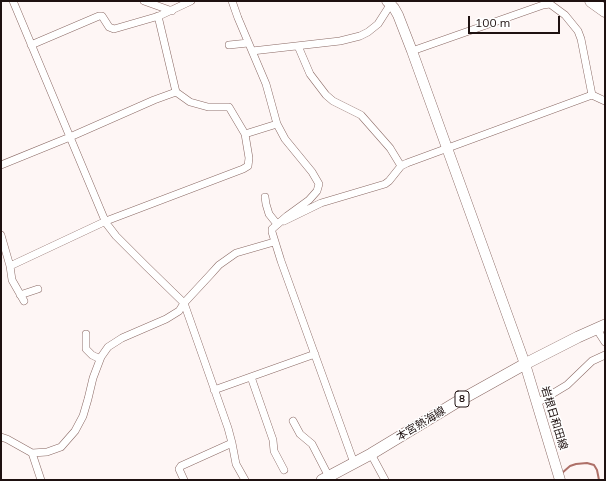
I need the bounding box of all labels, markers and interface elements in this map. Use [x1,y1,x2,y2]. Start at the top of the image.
scale bar [470,8,562,34]
text: 100 m [475,15,510,30]
street label: 岩根日和田線 [538,385,570,451]
road number: 8 [455,391,469,407]
street label: 本宮熱海線 [394,404,448,444]

